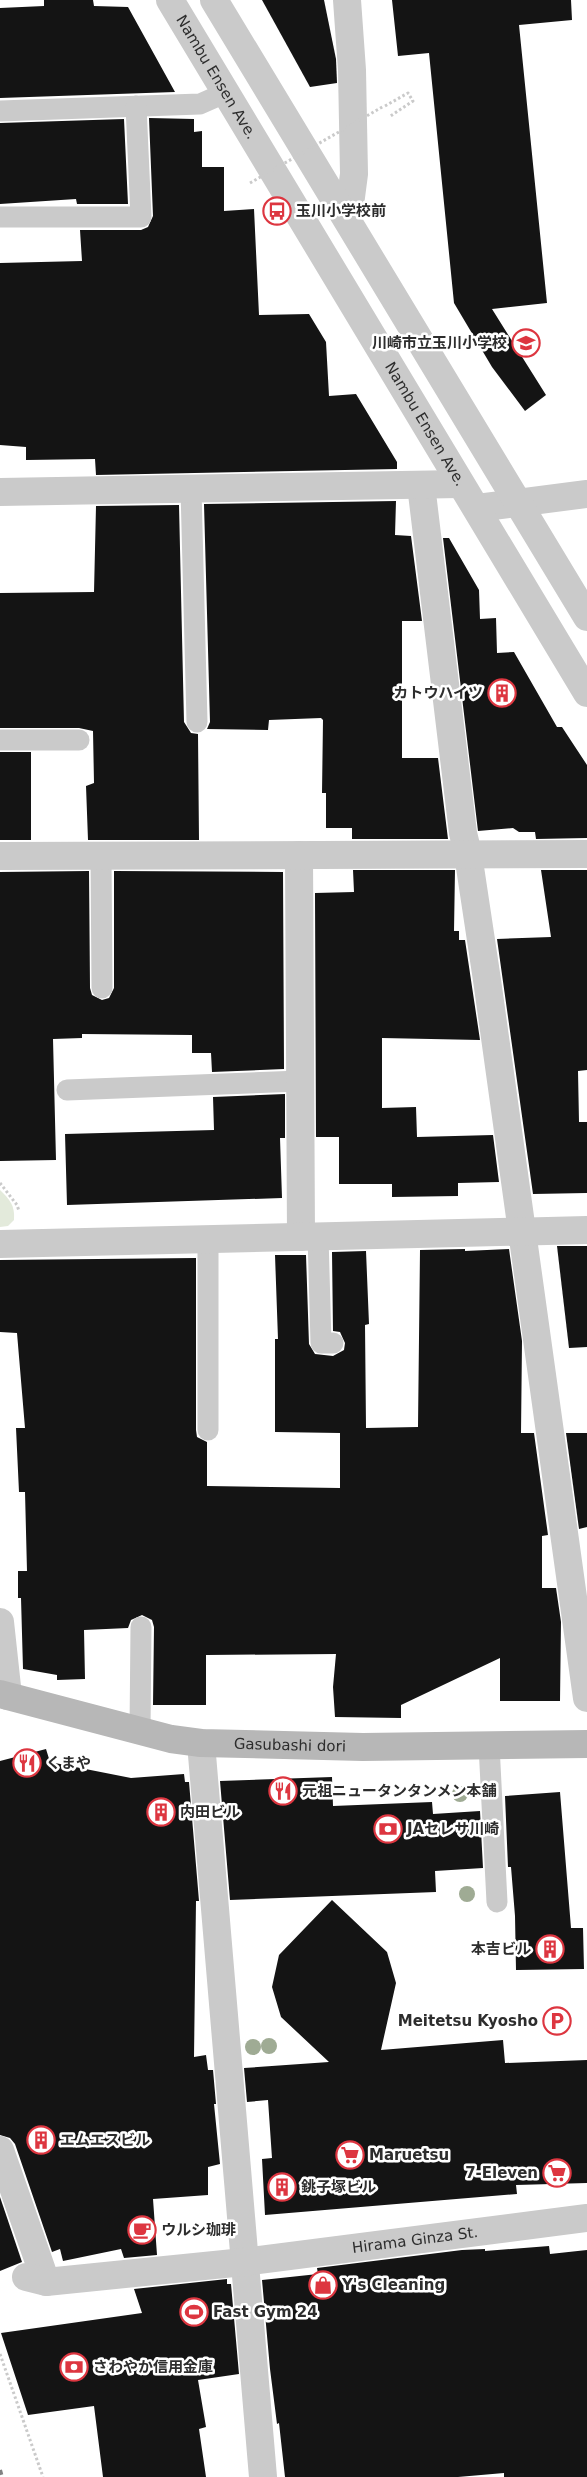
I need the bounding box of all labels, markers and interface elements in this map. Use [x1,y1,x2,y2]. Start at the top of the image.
street label: Nambu Ensen Ave. [172,12,261,142]
bus stop icon: 玉川小学校前 [262,196,292,226]
place label: 玉川小学校前 [296,202,386,220]
school or university icon: 川崎市立玉川小学校 [511,328,541,358]
place label: 川崎市立玉川小学校 [372,334,507,352]
street label: Nambu Ensen Ave. [381,359,469,489]
building icon: カトウハイツ [487,678,517,708]
place label: カトウハイツ [393,684,483,702]
street label: Gasubashi dori [234,1735,346,1756]
restaurant icon: くまや [12,1748,42,1778]
place label: くまや [46,1754,91,1772]
restaurant icon: 元祖ニュータンタンメン本舗 [268,1776,298,1806]
place label: 元祖ニュータンタンメン本舗 [302,1782,497,1800]
building icon: 内田ビル [146,1797,176,1827]
place label: 内田ビル [180,1803,240,1821]
bank icon: JAセレサ川崎 [373,1814,403,1844]
place label: JAセレサ川崎 [406,1820,499,1838]
building icon: 本吉ビル [535,1934,565,1964]
place label: 本吉ビル [471,1940,531,1958]
parking icon: Meitetsu Kyosho [542,2006,572,2036]
place label: Meitetsu Kyosho [398,2012,538,2030]
building icon: エムエスビル [26,2125,56,2155]
place label: エムエスビル [60,2131,150,2149]
supermarket icon: Maruetsu [335,2140,365,2170]
place label: Maruetsu [369,2146,449,2164]
supermarket icon: 7-Eleven [542,2158,572,2188]
place label: 7-Eleven [465,2164,538,2182]
building icon: 銚子塚ビル [267,2172,297,2202]
place label: 銚子塚ビル [301,2178,376,2196]
cafe icon: ウルシ珈琲 [127,2215,157,2245]
place label: ウルシ珈琲 [161,2221,236,2239]
street label: Hirama Ginza St. [351,2223,479,2257]
shop icon: Y's Cleaning [308,2270,338,2300]
place label: Y's Cleaning [341,2276,445,2294]
sports icon: Fast Gym 24 [179,2297,209,2327]
place label: Fast Gym 24 [213,2303,318,2321]
bank icon: さわやか信用金庫 [59,2352,89,2382]
place label: さわやか信用金庫 [93,2358,213,2376]

